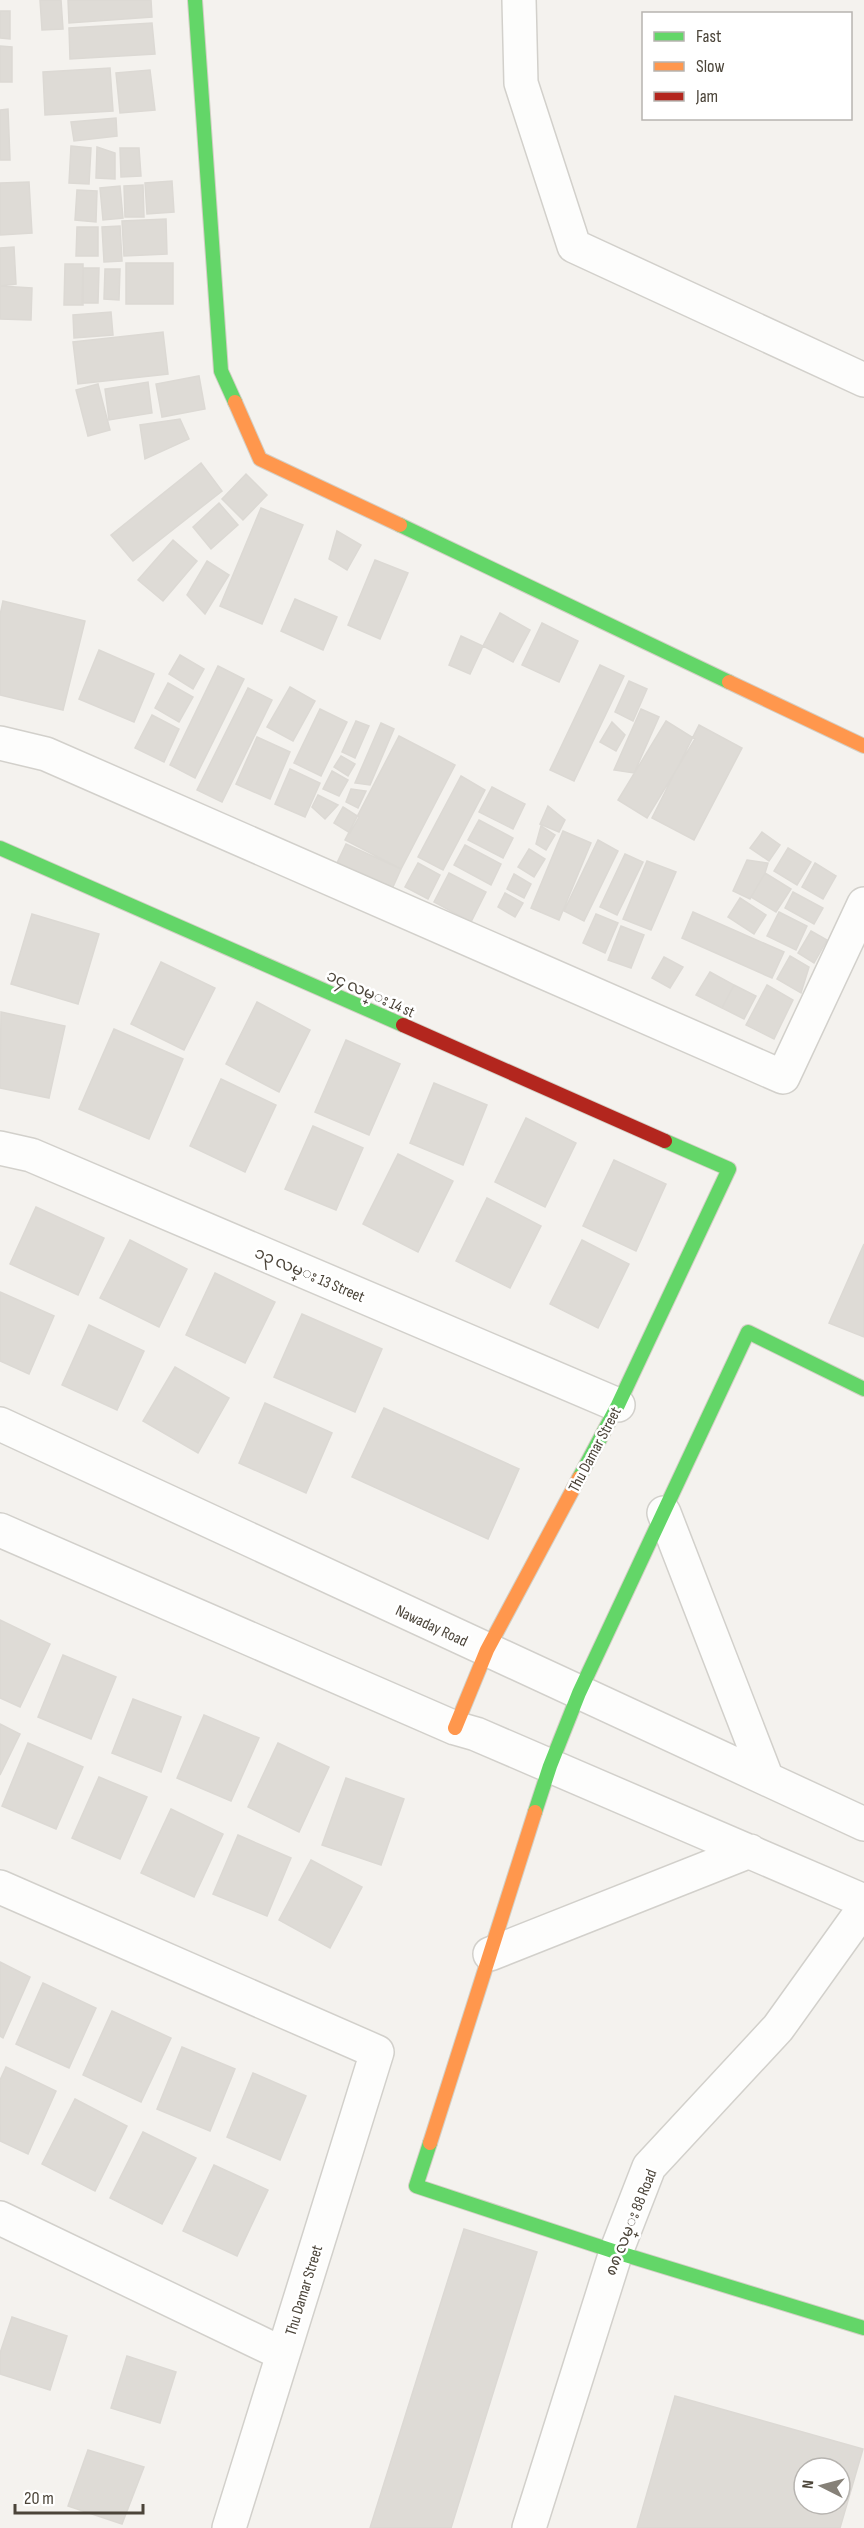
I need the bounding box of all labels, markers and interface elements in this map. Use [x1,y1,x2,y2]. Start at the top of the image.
legend [642,12,852,120]
text: Fast [696,26,722,47]
text: Slow [696,56,725,77]
text: Jam [695,86,718,107]
street label: ၁၄ လမ္း 14 st [322,967,417,1025]
street label: ၁၃ လမ္း 13 Street [250,1244,367,1310]
street label: Thu Damar Street [565,1404,626,1496]
street label: Nawaday Road [392,1601,470,1651]
street label: ၈၈ လမ္း 88 Road [601,2167,664,2279]
street label: Thu Damar Street [282,2243,327,2338]
north arrow [792,2456,852,2516]
scale bar [15,2477,142,2515]
text: N [799,2479,818,2490]
text: 20 m [24,2488,54,2509]

